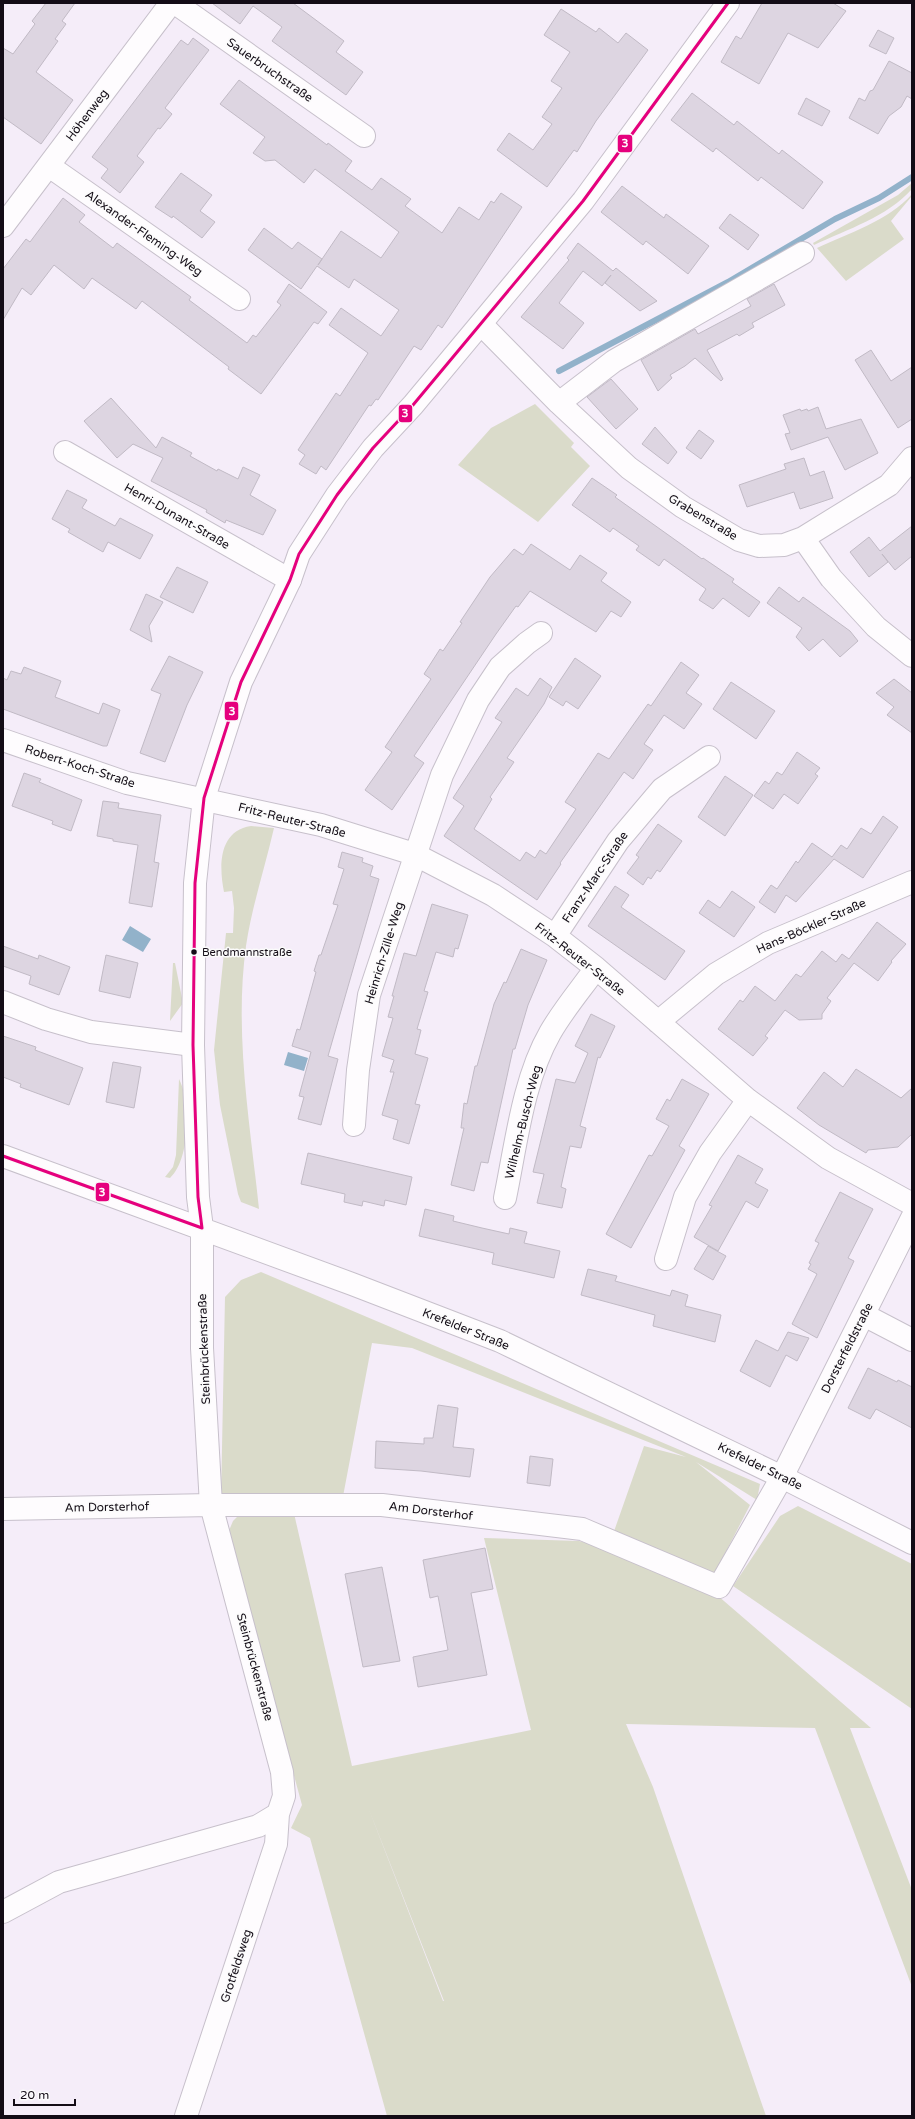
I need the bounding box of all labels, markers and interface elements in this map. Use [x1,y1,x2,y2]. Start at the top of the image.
street label: Sauerbruchstraße [224,35,316,105]
street label: Höhenweg [63,86,111,144]
line badge: 3 [617,134,633,153]
text: 3 [622,137,629,150]
street label: Alexander-Fleming-Weg [83,187,205,279]
line badge: 3 [398,404,413,423]
text: 3 [402,407,409,420]
street label: Henri-Dunant-Straße [122,480,232,552]
street label: Grabenstraße [666,491,740,543]
line badge: 3 [224,701,239,721]
text: 3 [229,705,236,718]
street label: Robert-Koch-Straße [23,742,137,791]
street label: Fritz-Reuter-Straße [237,800,347,840]
street label: Franz-Marc-Straße [559,828,631,925]
street label: Hans-Böckler-Straße [754,895,868,956]
street label: Heinrich-Zille-Weg [362,900,406,1006]
street label: Fritz-Reuter-Straße [532,920,628,999]
place label: Bendmannstraße [202,946,292,959]
marker: Bendmannstraße [189,947,199,957]
street label: Wilhelm-Busch-Weg [502,1064,544,1180]
line badge: 3 [95,1182,110,1202]
text: 3 [99,1186,106,1199]
street label: Steinbrückenstraße [195,1293,213,1405]
street label: Dorsterfeldstraße [818,1300,876,1396]
street label: Krefelder Straße [420,1305,512,1353]
street label: Krefelder Straße [715,1439,805,1493]
street label: Am Dorsterhof [65,1499,150,1515]
street label: Am Dorsterhof [388,1499,474,1523]
street label: Steinbrückenstraße [234,1612,276,1723]
street label: Grotfeldsweg [218,1927,254,2005]
scale bar [14,2081,75,2107]
text: 20 m [20,2088,49,2102]

